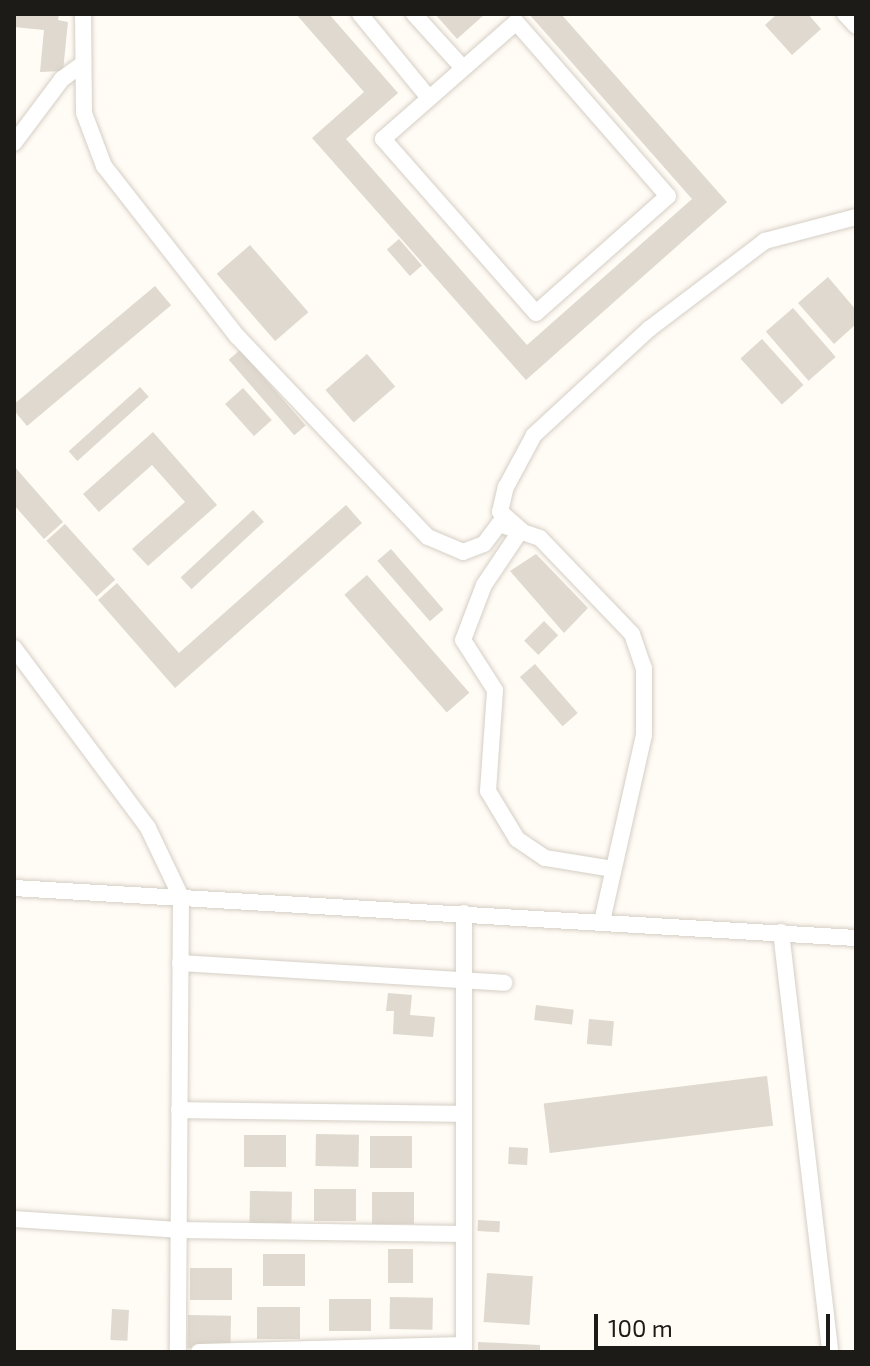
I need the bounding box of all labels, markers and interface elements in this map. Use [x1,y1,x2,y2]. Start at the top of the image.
scale bar [598,1298,834,1348]
text: 100 m [608,1313,673,1342]

